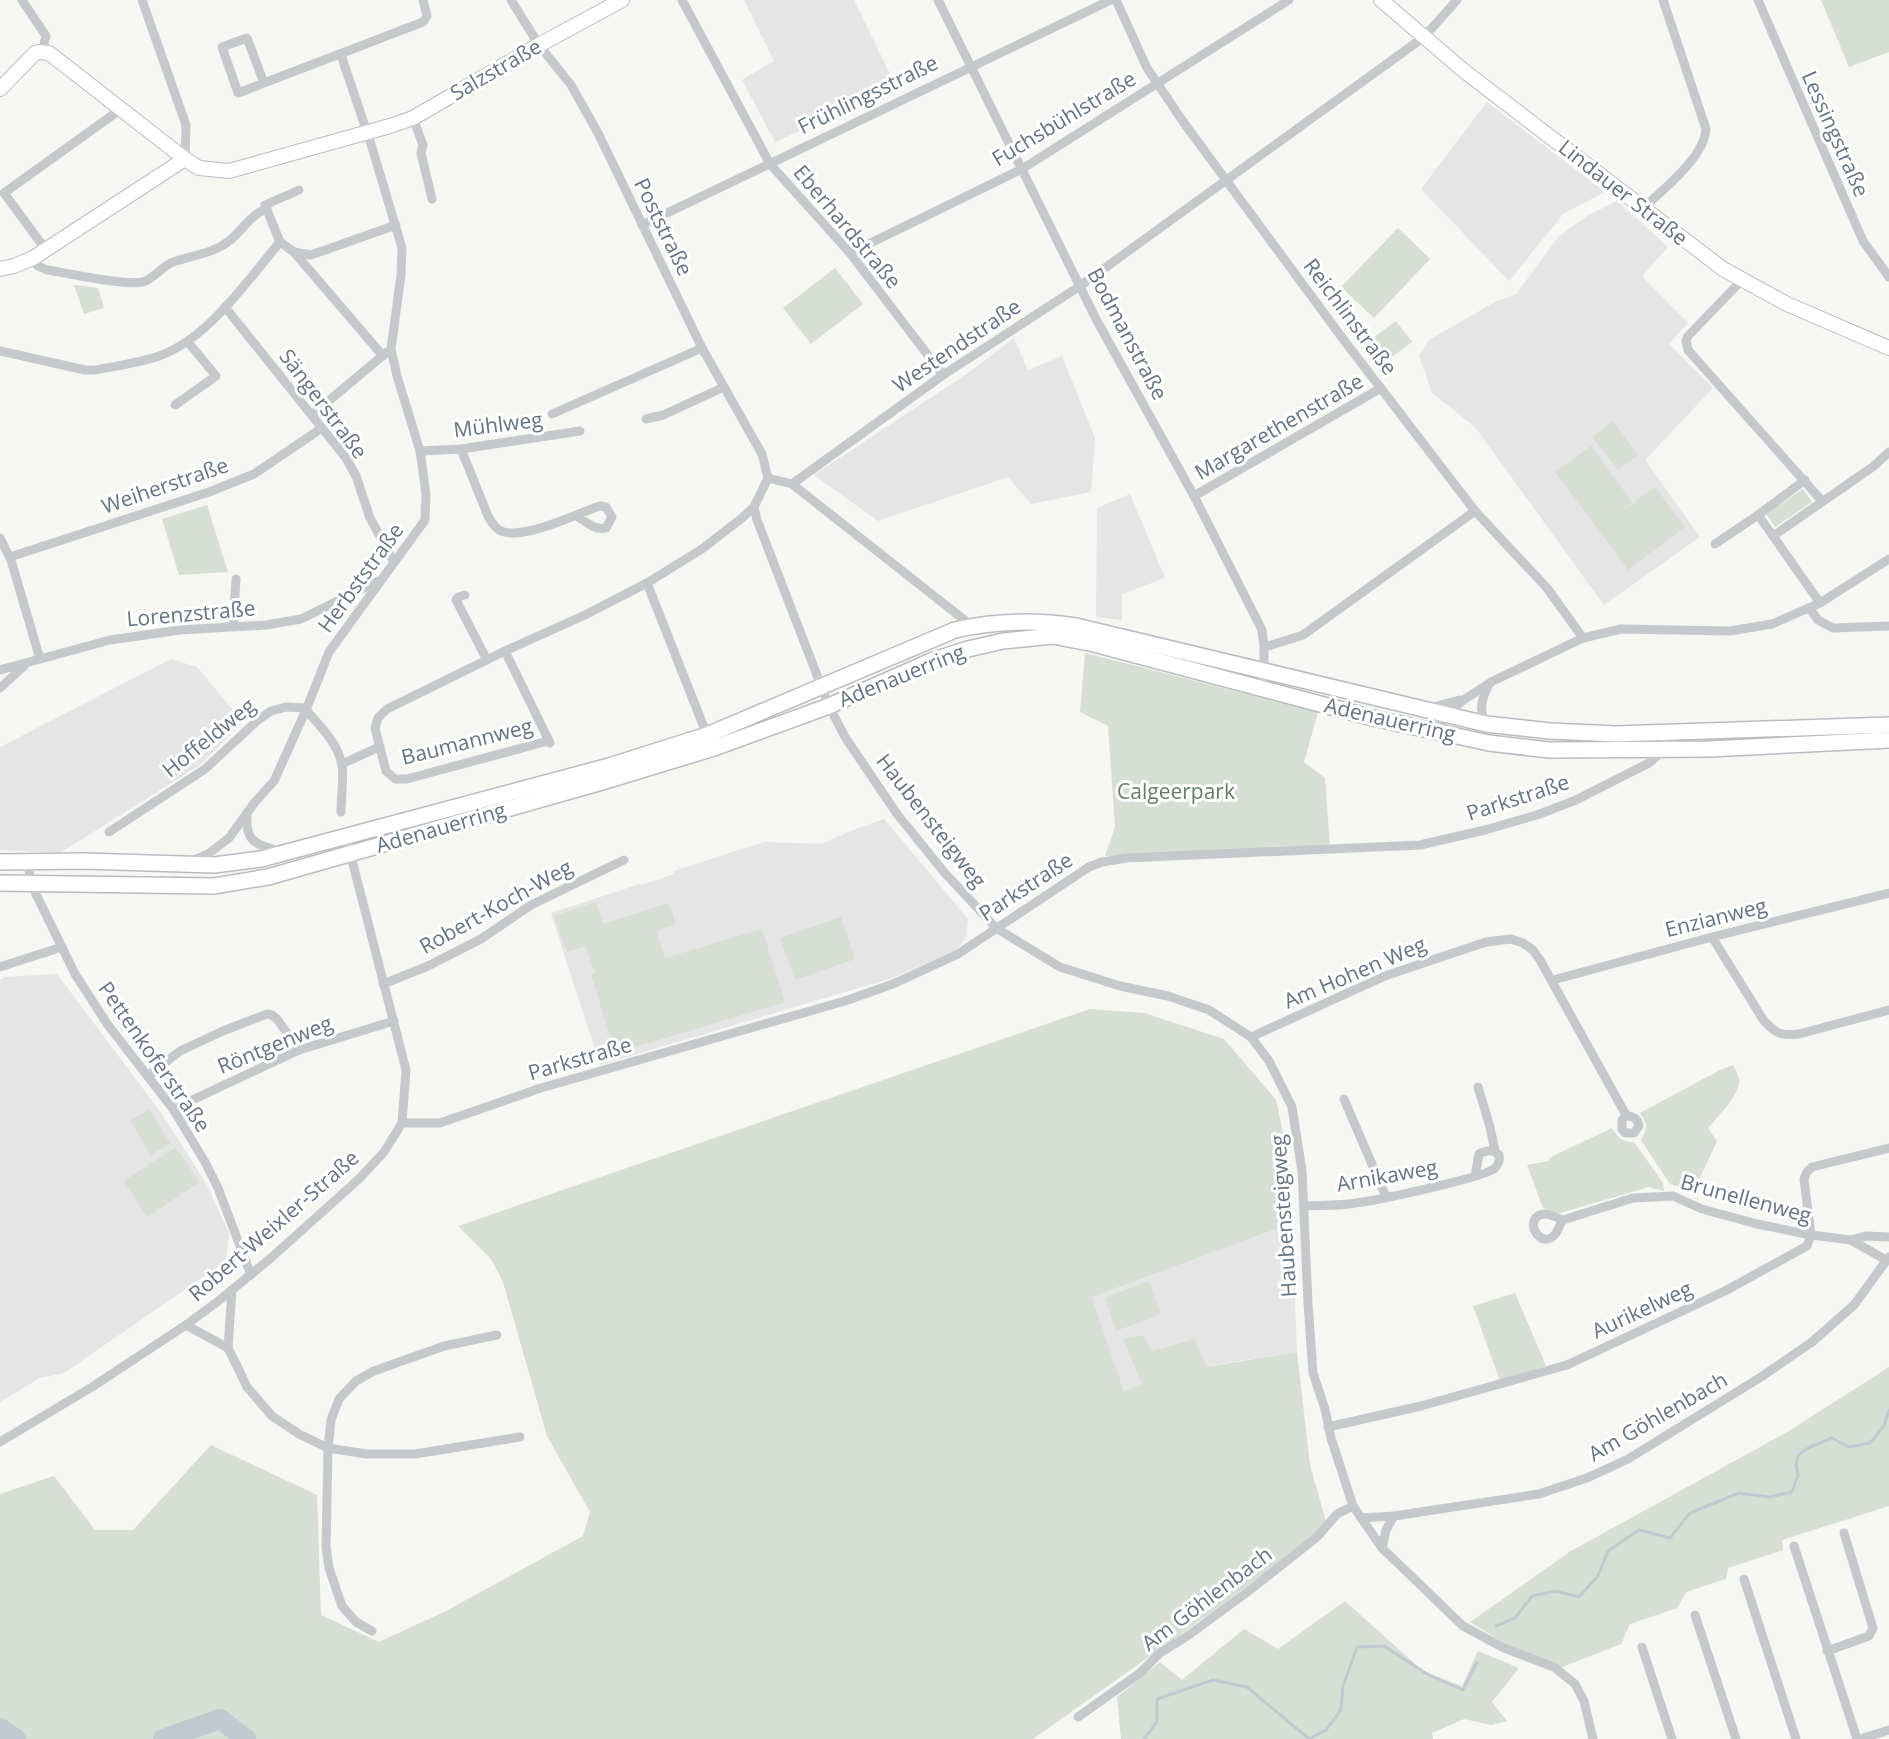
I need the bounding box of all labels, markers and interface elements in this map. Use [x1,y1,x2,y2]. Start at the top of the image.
street label: Salzstraße [445,32,546,106]
street label: Frühlingsstraße [793,48,942,140]
street label: Fuchsbühlstraße [986,64,1141,172]
street label: Lessingstraße [1796,66,1876,201]
street label: Lindauer Straße [1553,133,1694,251]
street label: Eberhardstraße [788,159,908,294]
street label: Poststraße [628,173,700,280]
street label: Reichlinstraße [1298,252,1404,380]
street label: Bodmanstraße [1081,263,1174,404]
street label: Westendstraße [887,292,1026,398]
street label: Sängerstraße [273,343,374,464]
street label: Margarethenstraße [1189,366,1368,486]
street label: Mühlweg [452,405,544,443]
street label: Weiherstraße [98,450,232,520]
street label: Herbststraße [311,517,409,638]
street label: Lorenzstraße [125,593,257,633]
street label: Adenauerring [834,637,969,713]
street label: Adenauerring [1322,690,1459,748]
street label: Hoffeldweg [156,691,261,783]
street label: Baumannweg [398,711,535,771]
street label: Haubensteigweg [871,748,993,893]
street label: Parkstraße [1463,767,1573,827]
park label: Calgeerpark [1117,777,1235,805]
street label: Adenauerring [373,795,509,859]
street label: Parkstraße [973,845,1078,927]
street label: Robert-Koch-Weg [414,852,577,960]
street label: Enzianweg [1662,891,1769,943]
street label: Am Hohen Weg [1279,930,1430,1015]
street label: Pettenkoferstraße [92,976,217,1137]
street label: Röntgenweg [213,1008,336,1080]
street label: Parkstraße [525,1030,635,1086]
street label: Haubensteigweg [1263,1134,1303,1298]
street label: Robert-Weixler-Straße [182,1143,364,1307]
street label: Arnikaweg [1334,1152,1440,1198]
street label: Brunellenweg [1678,1167,1815,1229]
street label: Aurikelweg [1587,1274,1696,1345]
street label: Am Göhlenbach [1583,1365,1732,1467]
street label: Am Göhlenbach [1136,1540,1277,1656]

